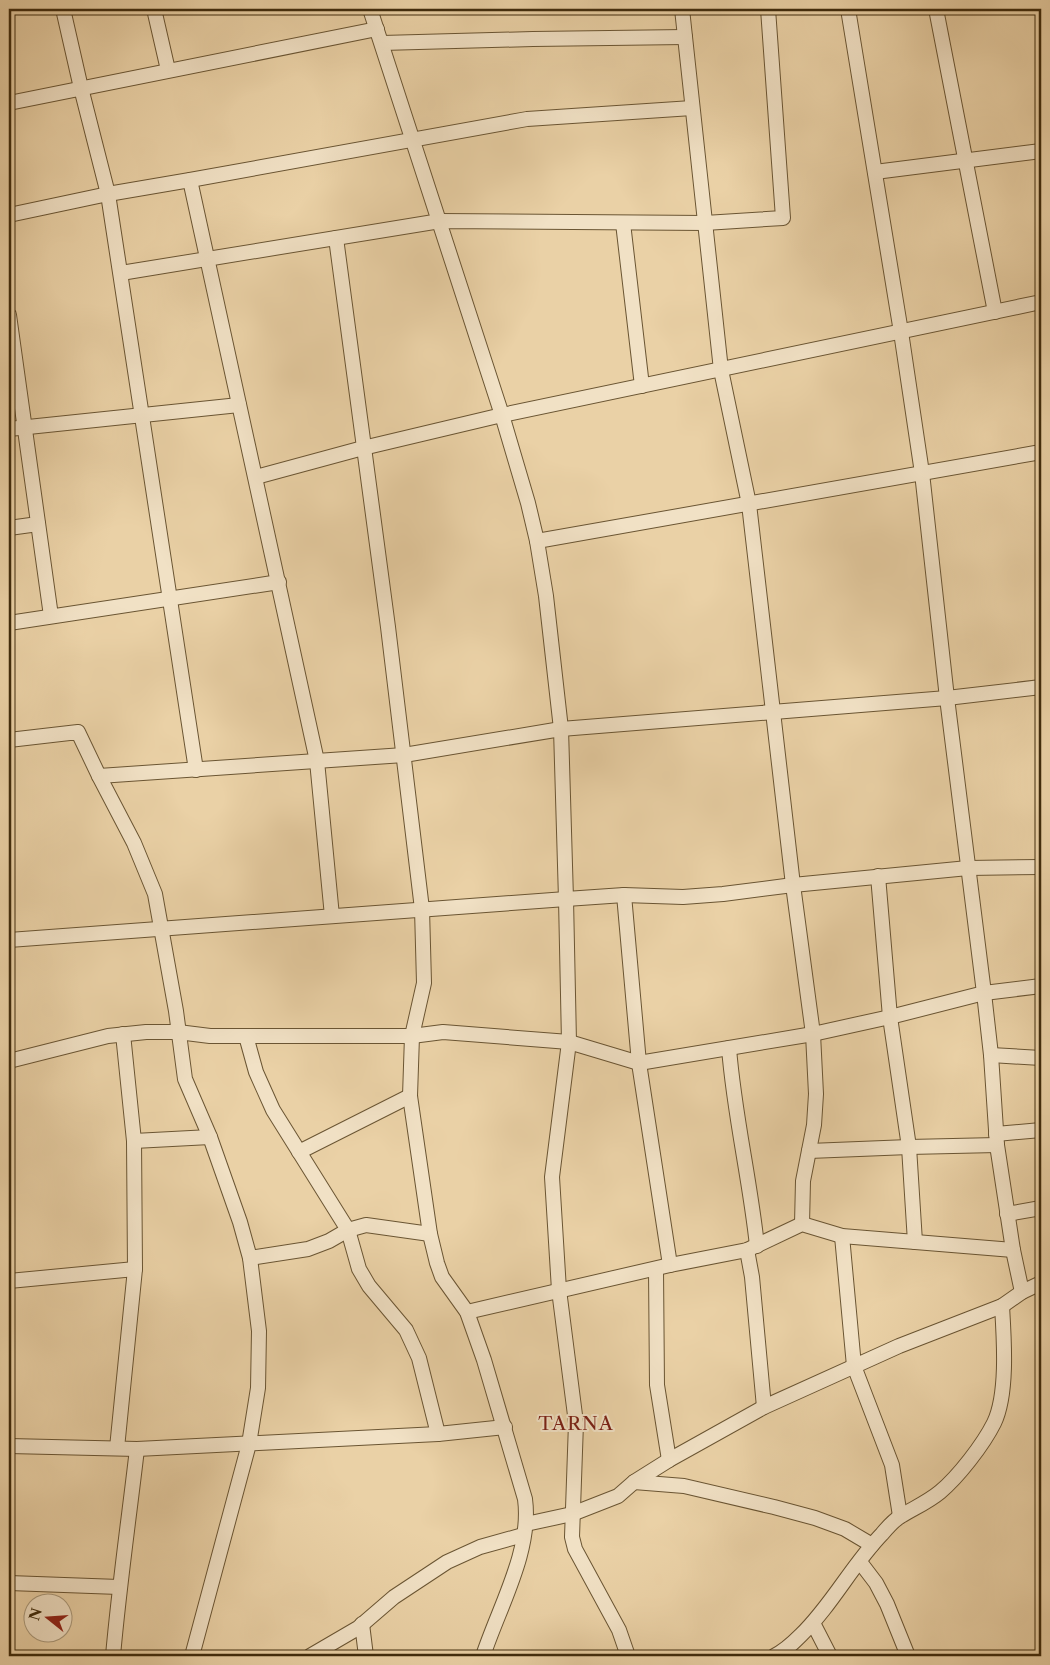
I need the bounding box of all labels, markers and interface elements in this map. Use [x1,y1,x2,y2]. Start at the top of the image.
district label: TARNA [538,1412,614,1435]
north arrow [22,1592,72,1642]
text: N [25,1606,46,1623]

